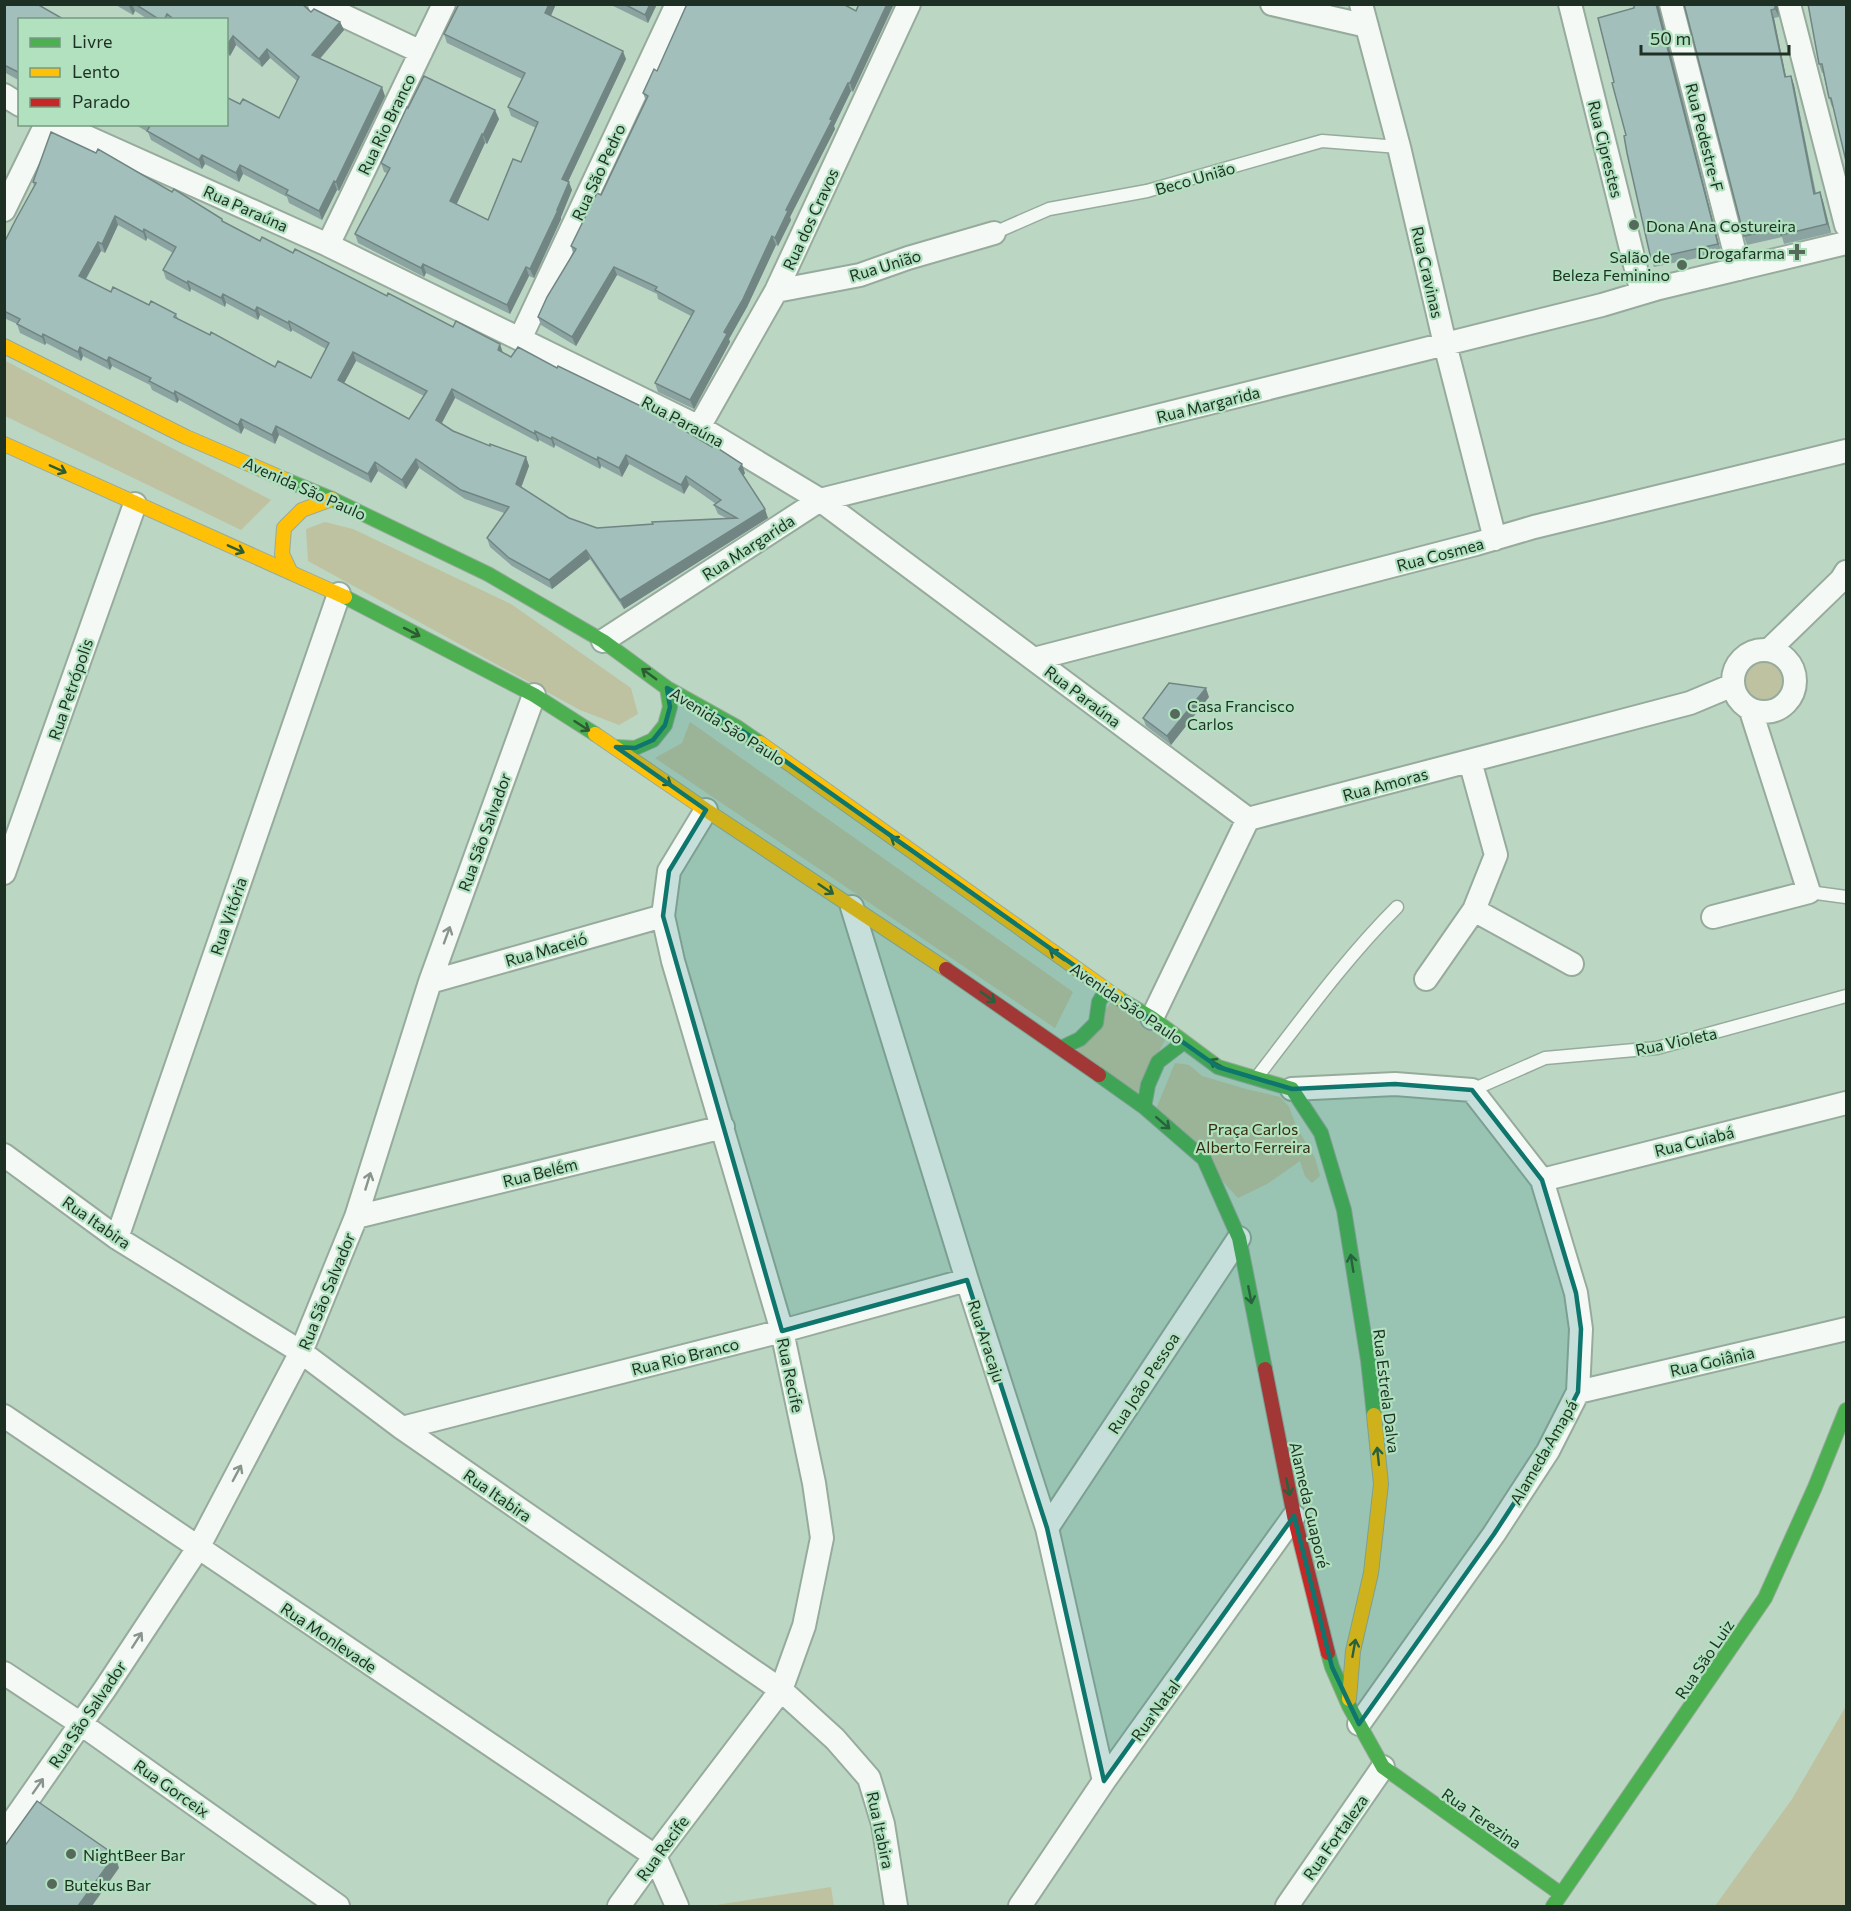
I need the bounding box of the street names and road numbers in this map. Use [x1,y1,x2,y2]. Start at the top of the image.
street label: Rua Rio Branco [353,70,419,178]
street label: Rua Pedestre-F [1682,81,1728,193]
street label: Rua Ciprestes [1585,98,1627,200]
street label: Rua São Pedro [567,121,629,223]
street label: Beco União [1153,158,1237,198]
street label: Rua dos Cravos [778,165,842,273]
street label: Rua Paraúna [201,181,291,235]
street label: Rua Cravinas [1408,224,1448,320]
street label: Rua União [847,245,923,285]
street label: Rua Margarida [1154,382,1262,426]
street label: Rua Paraúna [639,391,727,451]
street label: Avenida São Paulo [241,452,369,524]
street label: Rua Margarida [698,510,798,584]
street label: Rua Cosmea [1394,533,1486,575]
street label: Rua Petrópolis [44,636,96,742]
street label: Rua Paraúna [1041,661,1125,731]
street label: Avenida São Paulo [667,683,789,769]
street label: Rua Amoras [1340,764,1430,804]
street label: Rua São Salvador [454,770,514,894]
street label: Rua Vitória [206,875,250,957]
street label: Rua Maceió [503,928,589,970]
street label: Avenida São Paulo [1067,958,1187,1048]
street label: Rua Violeta [1633,1023,1719,1059]
street label: Rua Cuiabá [1652,1122,1736,1160]
street label: Rua Belém [501,1154,579,1190]
street label: Rua Itabira [59,1192,135,1252]
street label: Rua São Salvador [294,1229,358,1352]
street label: Rua Aracaju [965,1297,1009,1385]
street label: Rua Estrela Dalva [1370,1328,1404,1454]
street label: Rua João Pessoa [1103,1329,1183,1437]
street label: Rua Rio Branco [629,1333,741,1379]
street label: Rua Recife [774,1336,808,1414]
street label: Rua Goiânia [1668,1342,1756,1380]
street label: Alameda Amapá [1505,1396,1581,1508]
street label: Alameda Guaporé [1286,1440,1334,1570]
street label: Rua Itabira [460,1465,536,1525]
street label: Rua Monlevade [278,1598,380,1676]
street label: Rua São Luiz [1671,1616,1737,1702]
street label: Rua São Salvador [44,1656,130,1771]
street label: Rua Natal [1127,1676,1183,1744]
street label: Rua Gorceix [131,1755,214,1821]
street label: Rua Terezina [1439,1784,1525,1852]
street label: Rua Itabira [864,1790,898,1870]
street label: Rua Fortaleza [1299,1791,1371,1883]
street label: Rua Recife [632,1812,692,1884]

